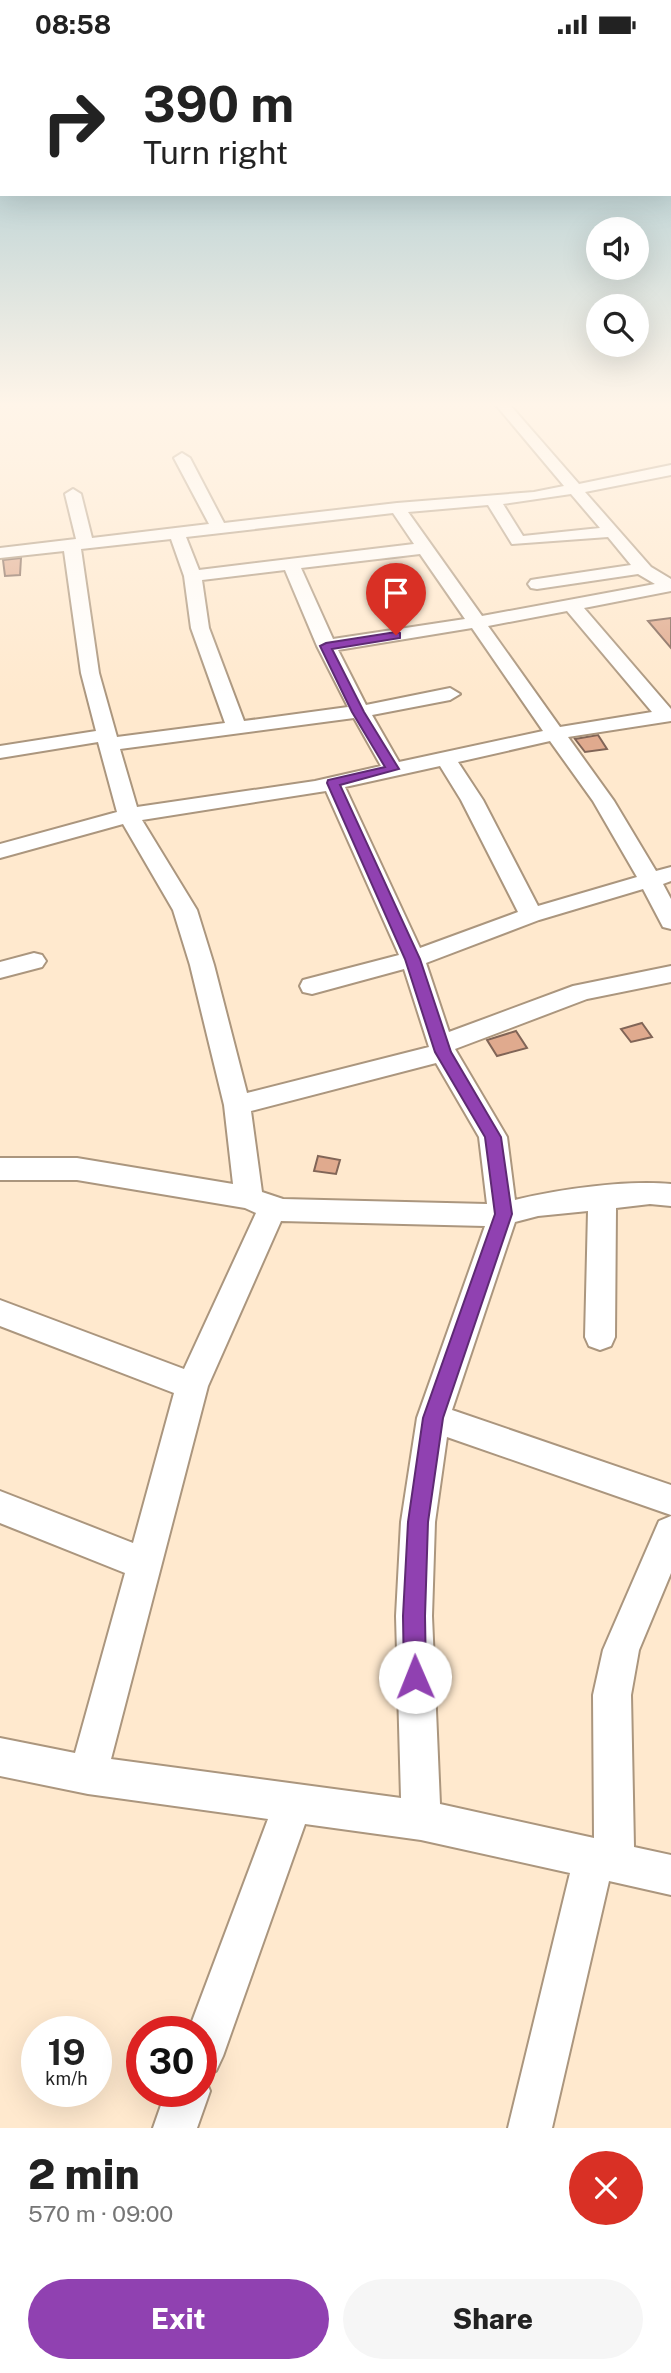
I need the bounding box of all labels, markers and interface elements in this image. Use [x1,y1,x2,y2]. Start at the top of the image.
text: 08:58 [35,9,111,40]
text: 390 m [143,75,294,133]
icon: right [28,77,119,168]
text: Turn right [143,134,288,171]
map controls [586,217,649,357]
button: sound [586,217,649,280]
button: search [586,294,649,357]
pin [366,563,426,635]
icon: arrive [377,574,415,612]
position arrow [378,1640,452,1714]
speed limit sign: 30 [126,2016,217,2107]
text: 19 [47,2032,86,2073]
text: km/h [45,2068,88,2089]
text: 2 min [28,2149,140,2198]
button: close [569,2151,643,2225]
text: 570 m · 09:00 [28,2200,173,2227]
button: Exit [28,2279,329,2359]
button: Share [343,2279,643,2359]

